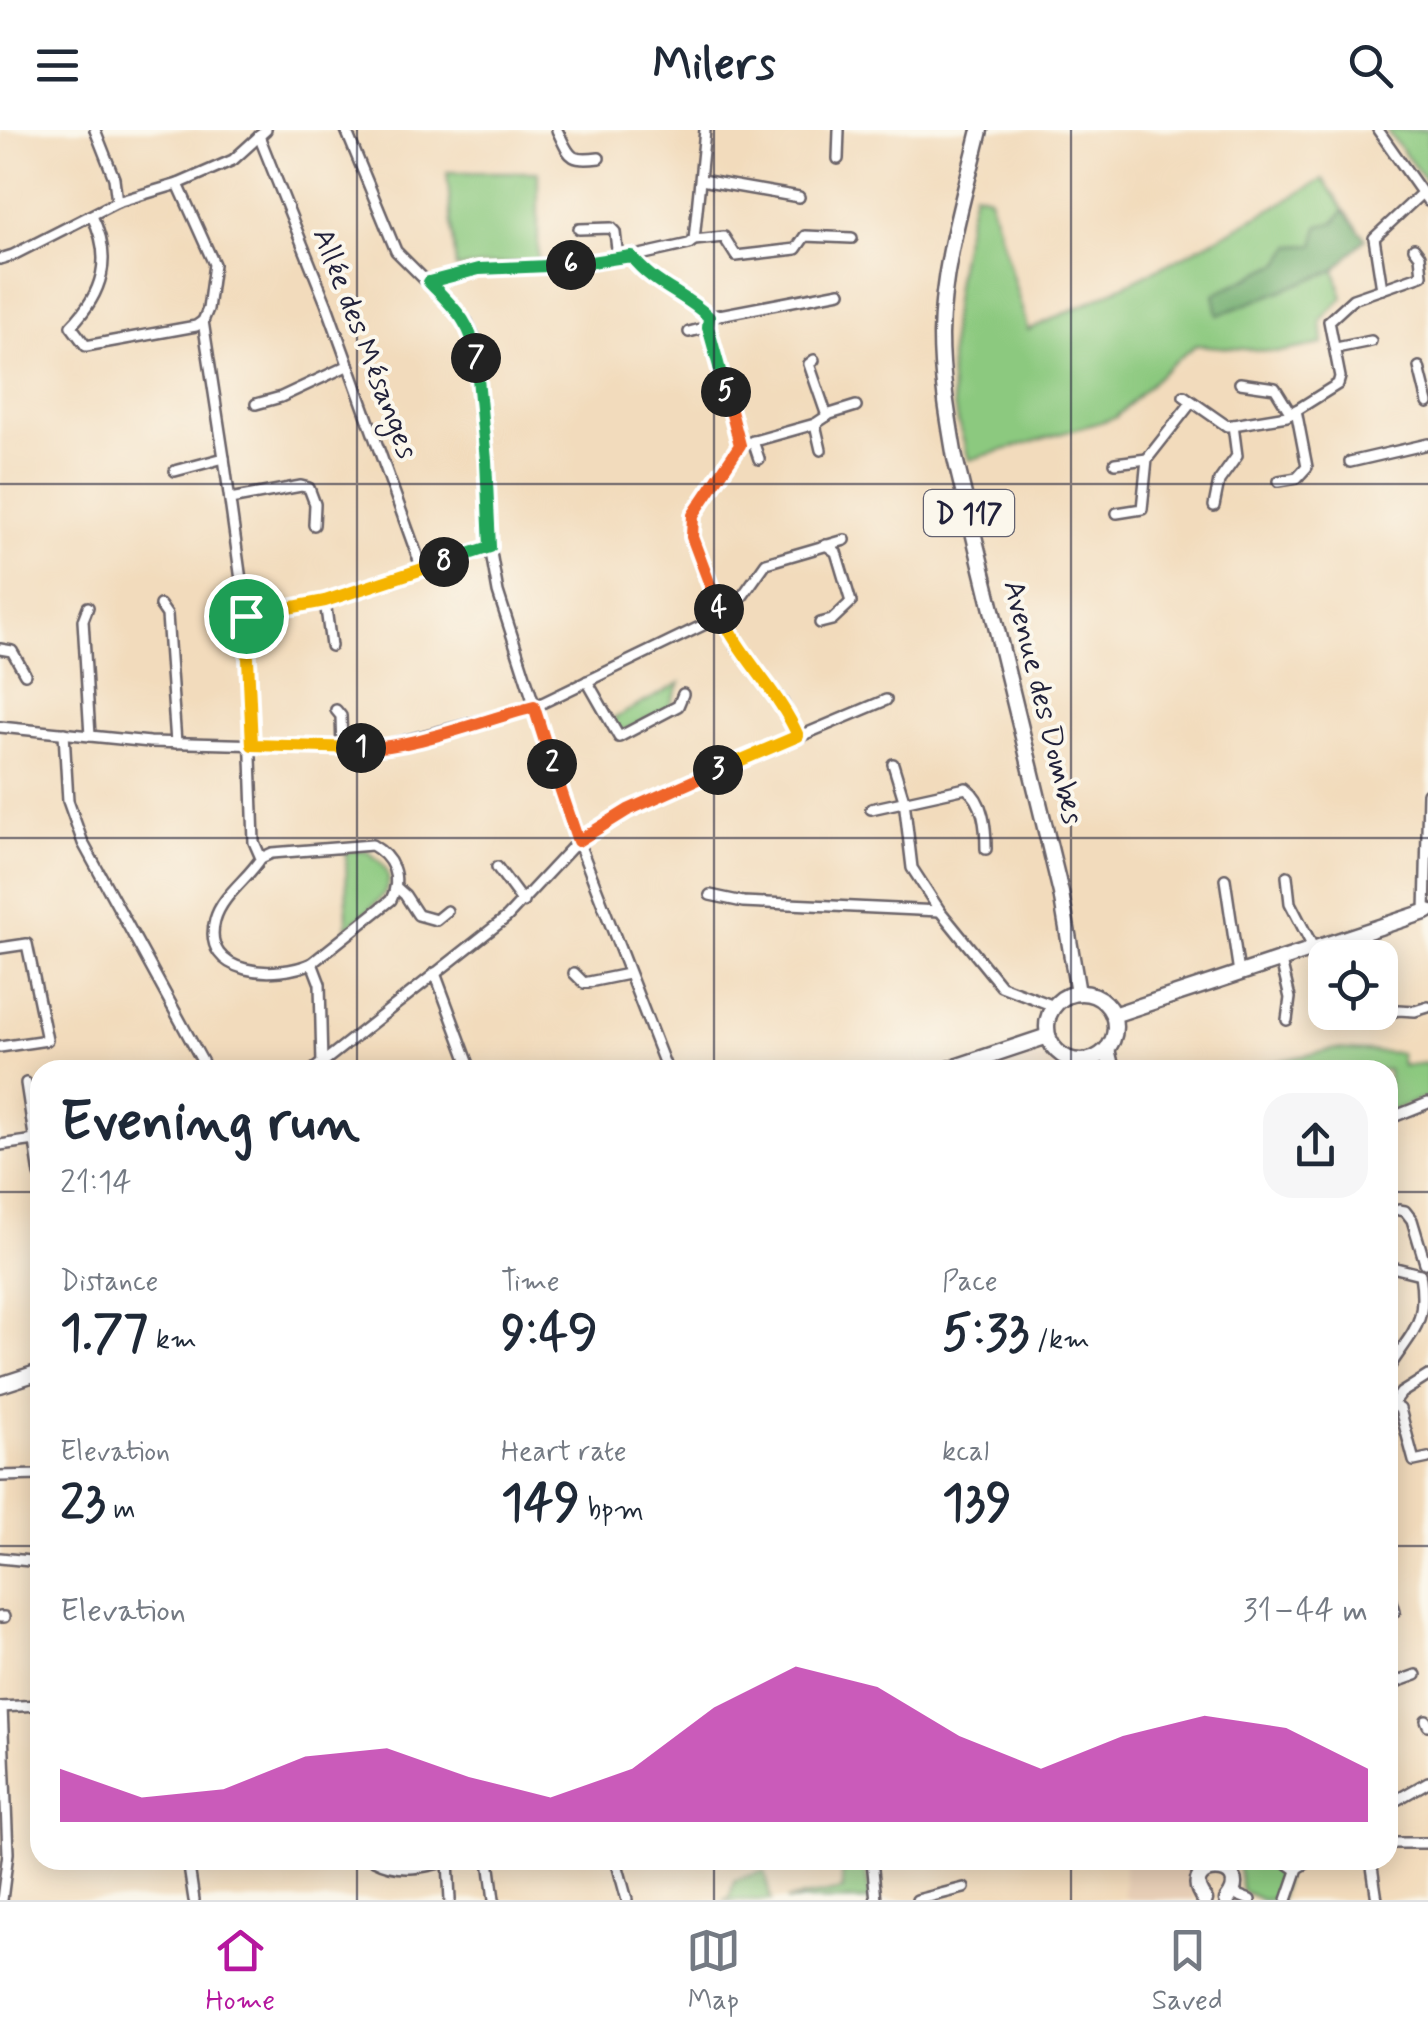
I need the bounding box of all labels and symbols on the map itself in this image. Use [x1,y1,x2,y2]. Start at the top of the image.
street label: Allée des Mésanges [301,223,427,465]
pin: 6 [546,240,596,290]
pin: 7 [451,333,501,383]
pin: 5 [701,367,751,417]
road number: D 117 [924,490,1014,536]
pin: 8 [419,537,469,587]
pin [204,574,289,659]
street label: Avenue des Dombes [993,576,1092,829]
pin: 4 [694,584,744,634]
pin: 1 [336,723,386,773]
pin: 2 [527,739,577,789]
pin: 3 [693,745,743,795]

